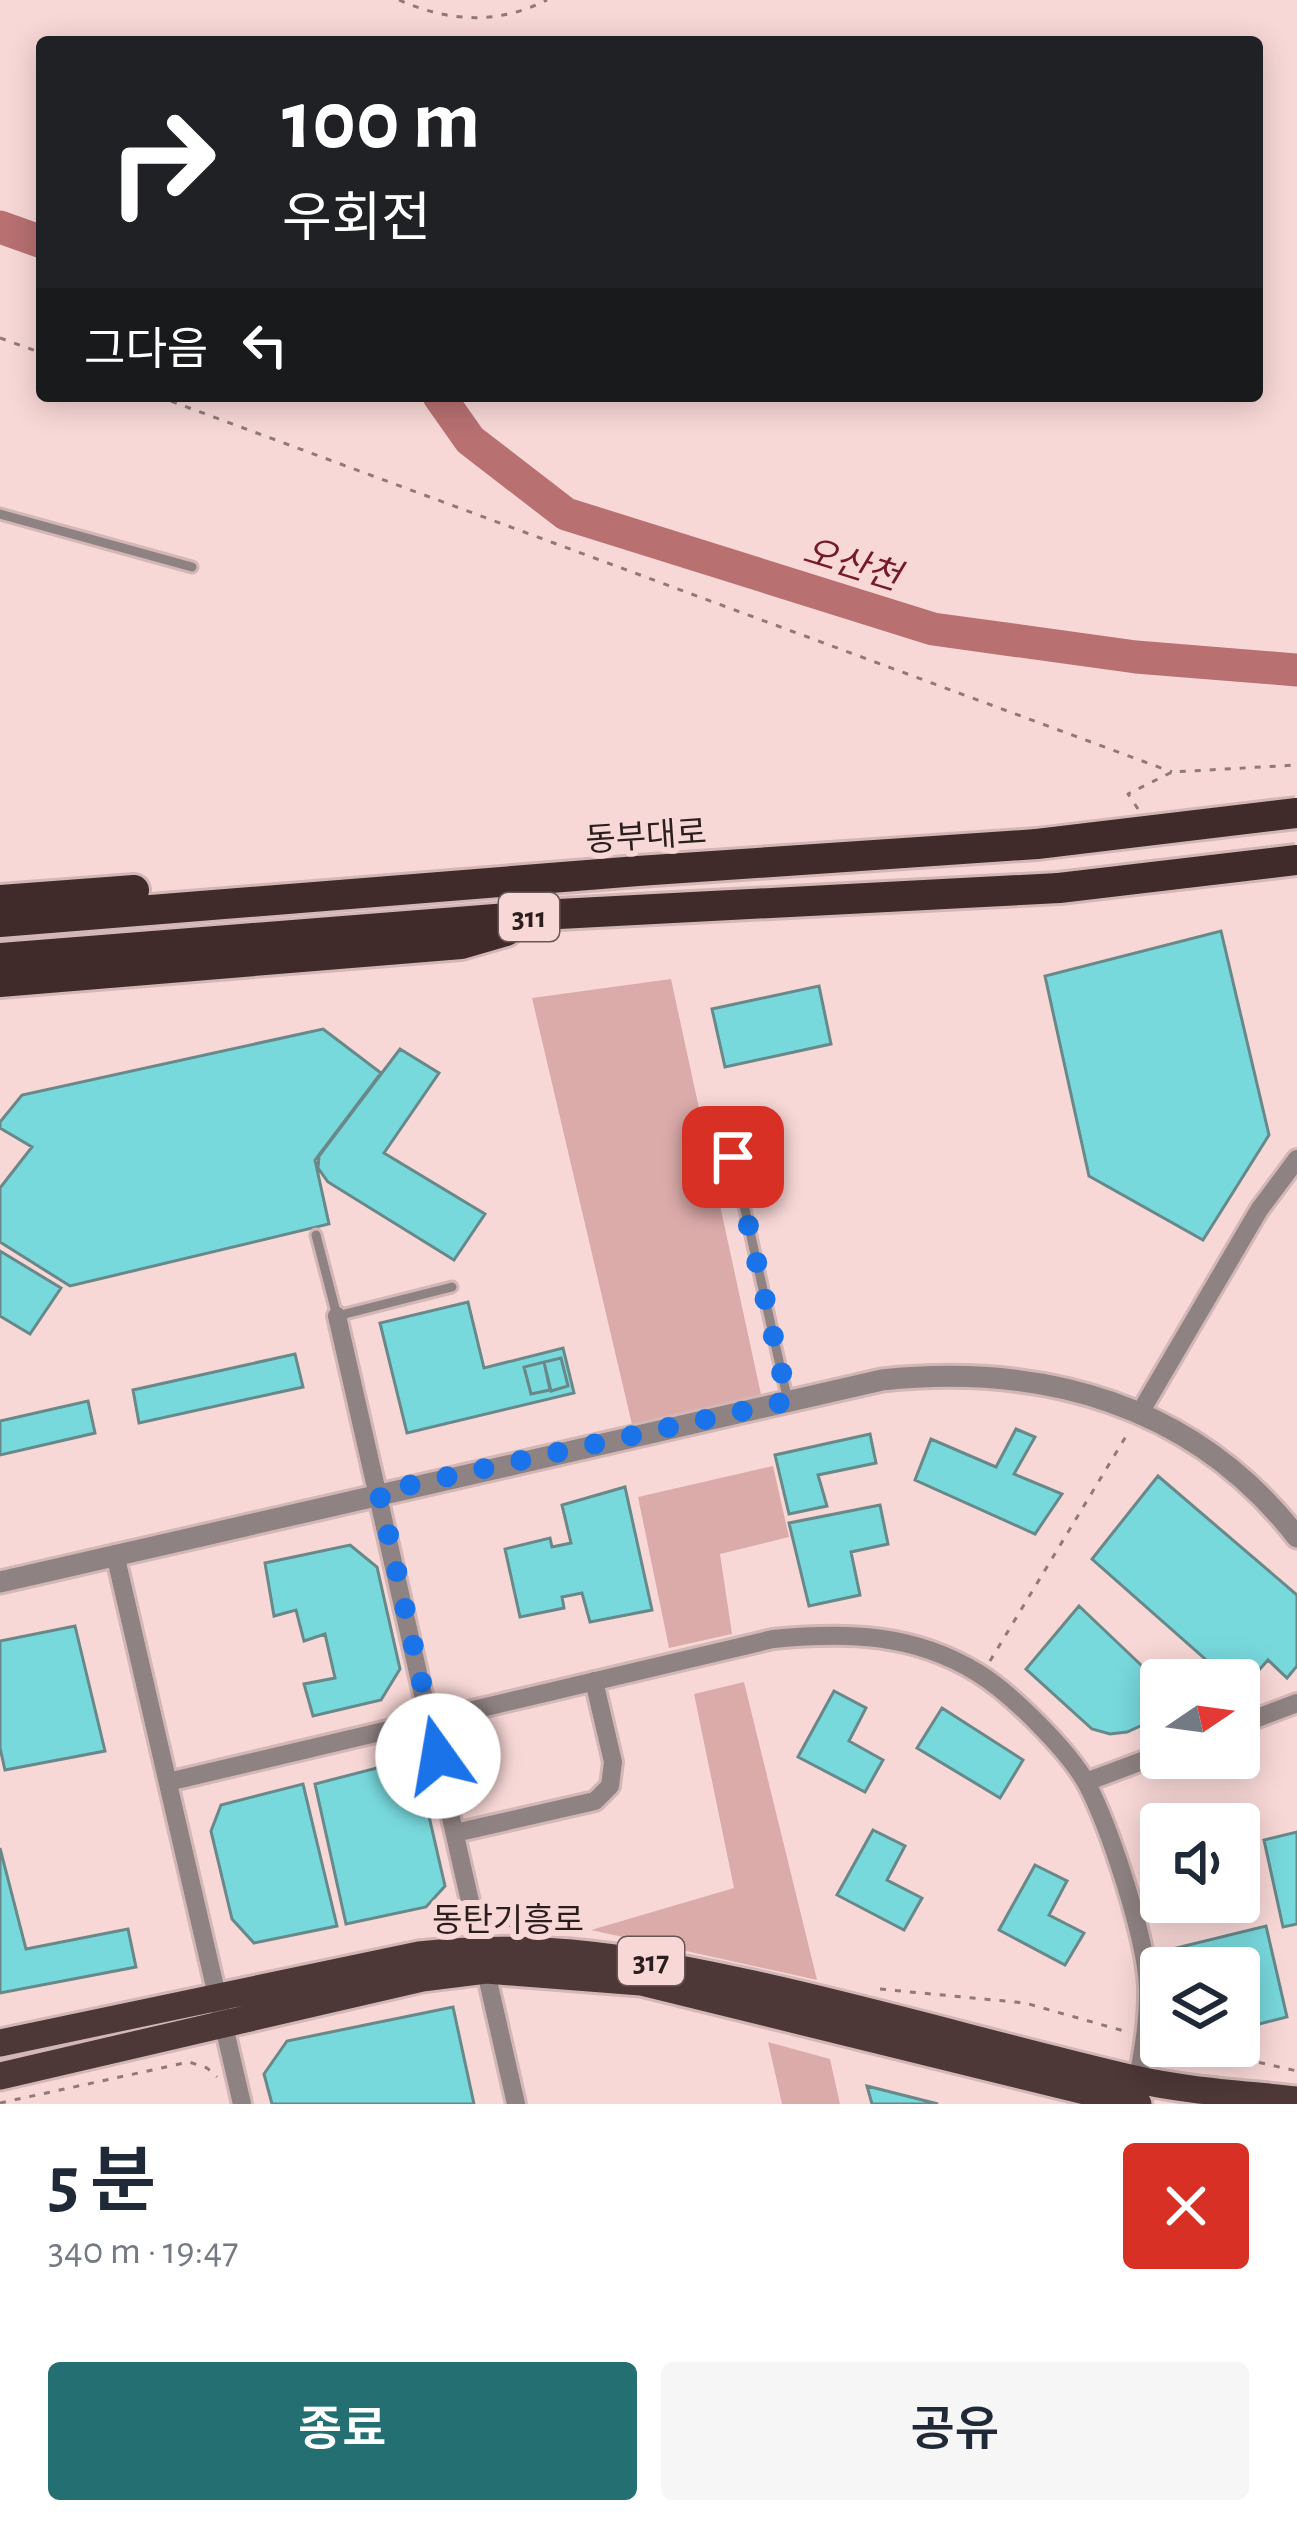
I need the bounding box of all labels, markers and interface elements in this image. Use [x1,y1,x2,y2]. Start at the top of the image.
text: 100 m [282,80,480,164]
icon: right [84,84,240,240]
text: 우회전 [282,193,431,247]
icon: left [232,312,298,378]
text: 그다음 [84,328,208,373]
water label: 오산천 [799,532,908,598]
street label: 동부대로 [584,815,708,858]
road number: 311 [499,893,559,941]
pin [682,1106,784,1208]
icon: arrive [700,1124,766,1190]
north arrow [1140,1659,1260,1779]
map controls [1140,1659,1260,2067]
position arrow [375,1693,501,1819]
button: sound [1140,1803,1260,1923]
street label: 동탄기흥로 [432,1903,584,1938]
road number: 317 [618,1937,684,1985]
button: layers [1140,1947,1260,2067]
button: close [1123,2143,1249,2269]
text: 5 분 [48,2147,156,2219]
text: 340 m · 19:47 [48,2232,239,2271]
button: 종료 [48,2362,637,2500]
button: 공유 [661,2362,1249,2500]

